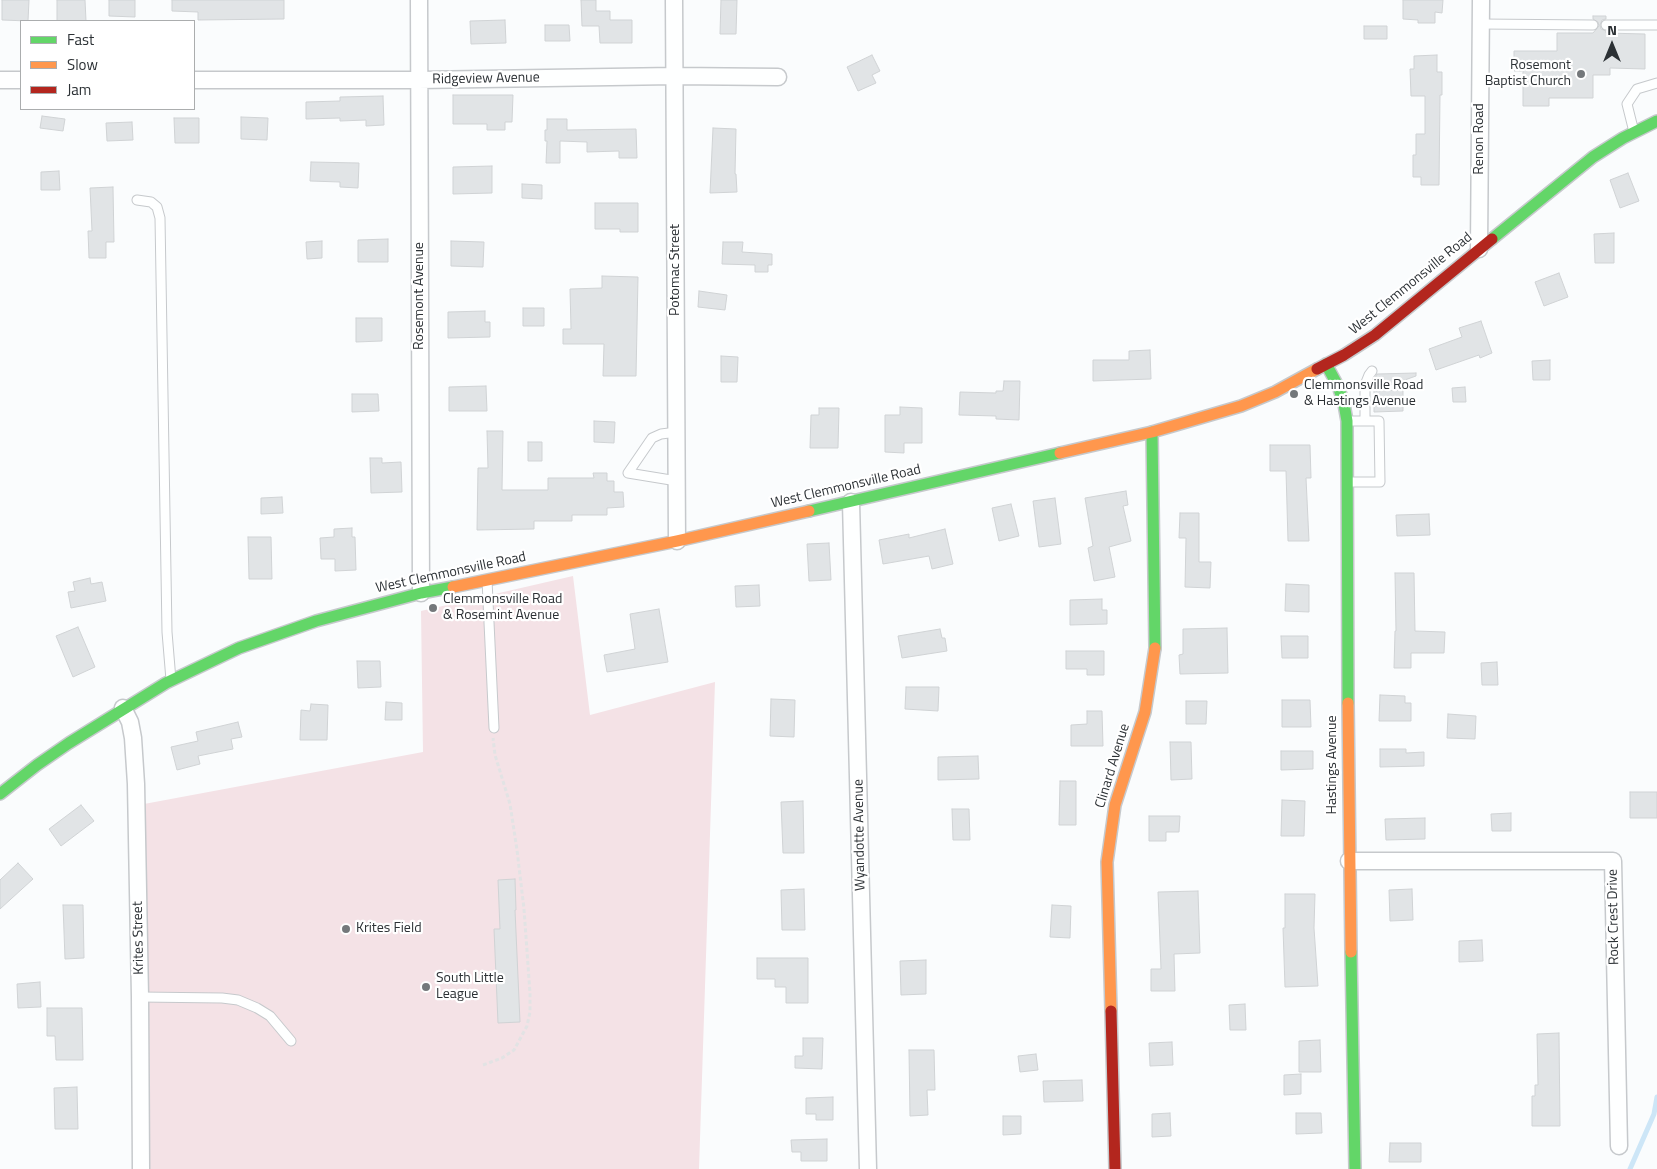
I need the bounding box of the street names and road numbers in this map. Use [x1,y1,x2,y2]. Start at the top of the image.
street label: Ridgeview Avenue [432,70,540,88]
street label: Renon Road [1472,103,1488,175]
street label: Potomac Street [668,224,684,316]
street label: West Clemmonsville Road [1346,229,1476,339]
street label: Rosemont Avenue [412,242,428,350]
street label: West Clemmonsville Road [770,462,922,512]
street label: West Clemmonsville Road [374,549,528,597]
street label: Hastings Avenue [1325,715,1341,815]
street label: Clinard Avenue [1092,722,1134,810]
street label: Wyandotte Avenue [851,779,869,891]
street label: Rock Crest Drive [1605,869,1623,965]
street label: Krites Street [130,901,148,975]

